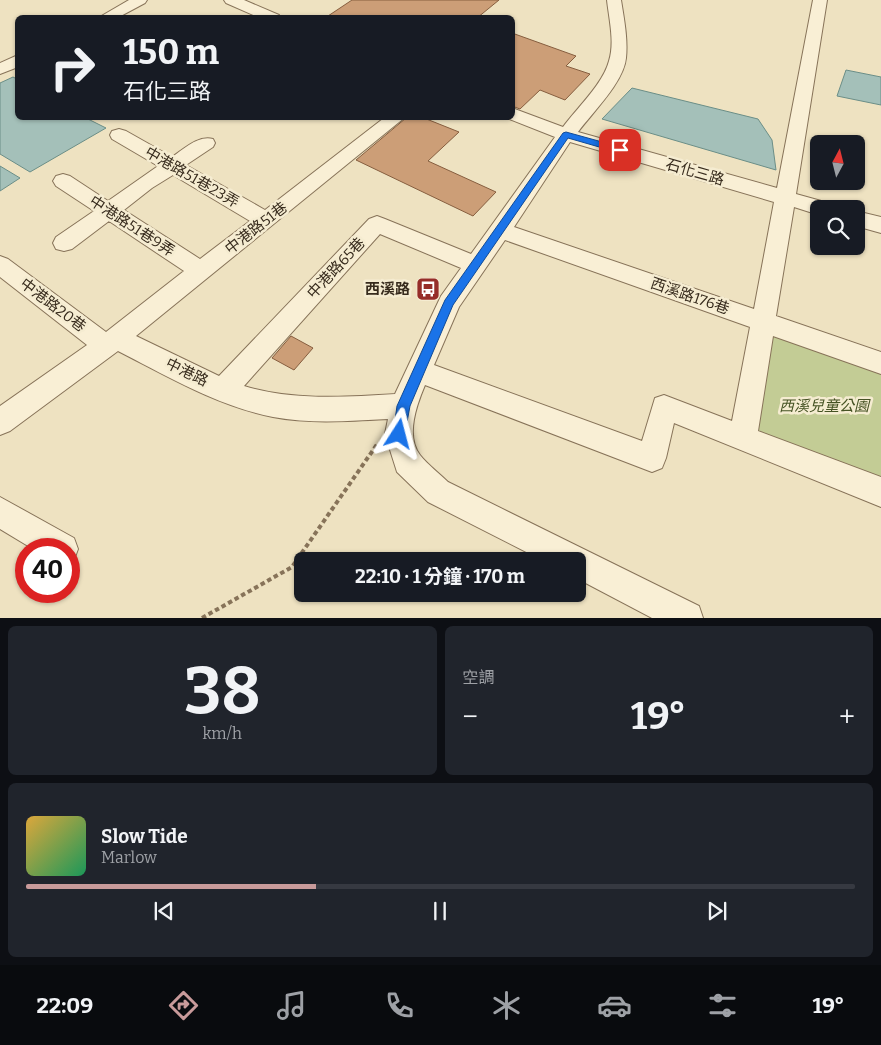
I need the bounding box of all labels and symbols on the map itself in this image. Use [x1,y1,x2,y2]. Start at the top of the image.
pin [599,129,641,171]
north arrow [810,135,865,190]
street label: 中港路51巷23弄 [142,143,242,211]
street label: 石化三路 [664,155,726,189]
street label: 中港路51巷9弄 [86,192,178,260]
street label: 中港路51巷 [221,198,291,258]
street label: 中港路65巷 [303,234,369,302]
street label: 中港路20巷 [17,274,89,336]
street label: 西溪路176巷 [648,274,732,318]
bus stop icon: 西溪路 [415,276,441,302]
place label: 西溪路 [365,280,410,298]
street label: 中港路 [163,354,211,390]
park label: 西溪兒童公園 [779,397,871,415]
position arrow [372,407,424,459]
speed limit sign: 40 [15,538,80,603]

